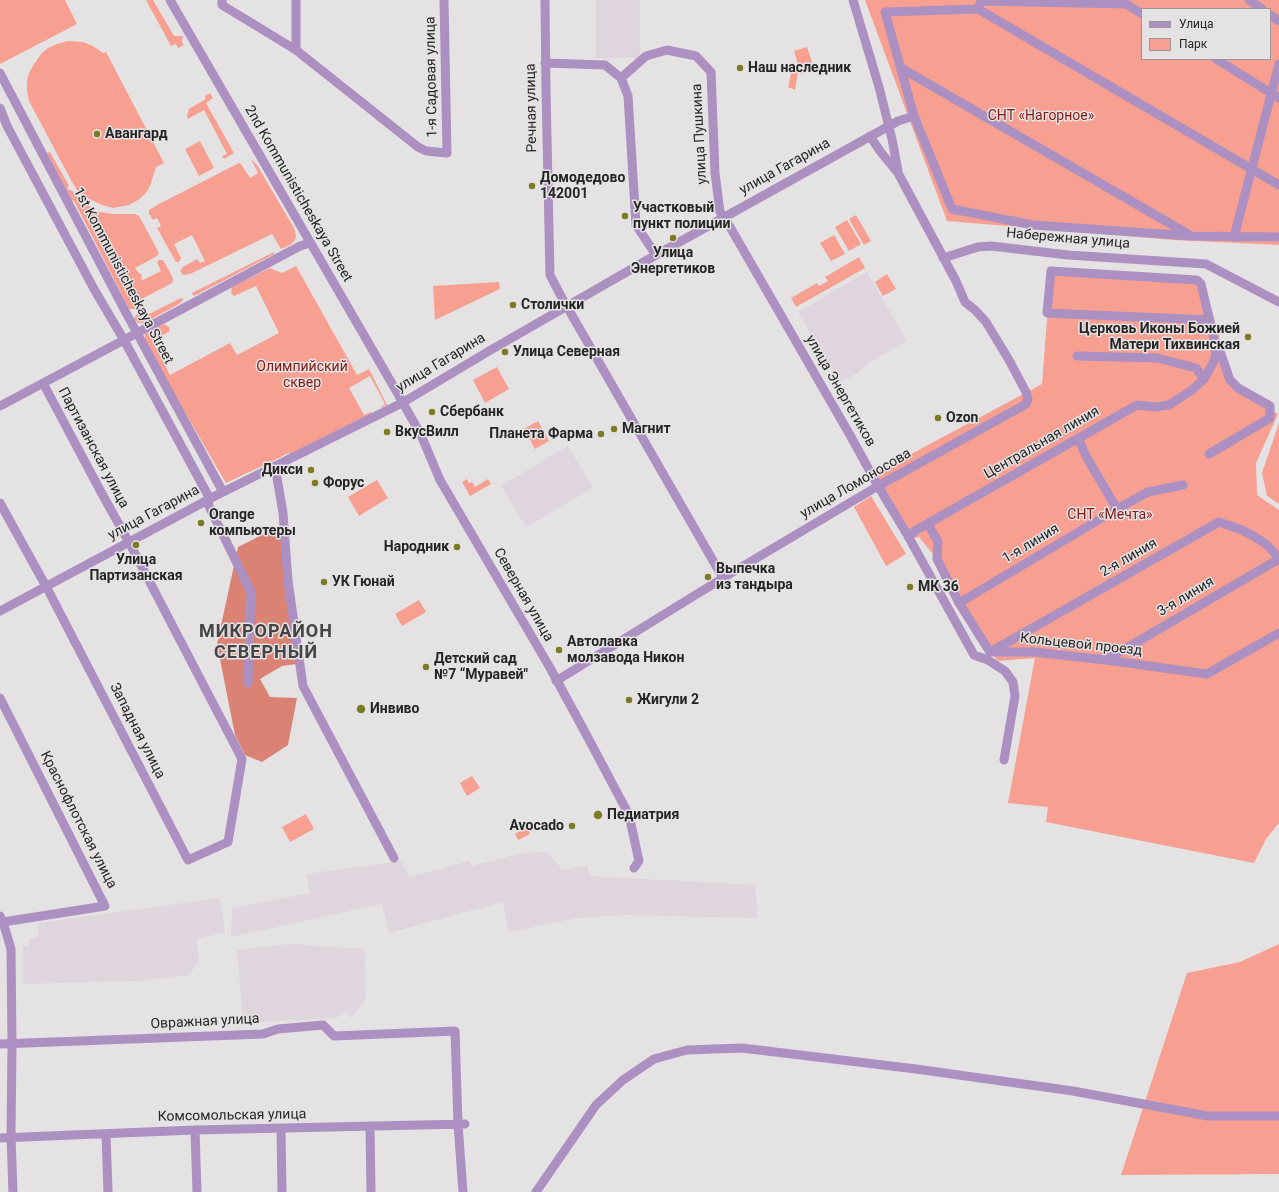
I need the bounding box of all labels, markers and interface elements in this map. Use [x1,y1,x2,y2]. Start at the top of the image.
legend [1141,8,1271,60]
street label: 1-я Садовая улица [423,16,441,138]
text: Улица [1179,17,1214,31]
text: Парк [1179,37,1207,51]
place label: Наш наследник [748,60,851,76]
street label: Речная улица [523,63,541,153]
marker: Наш наследник [735,63,745,73]
street label: улица Пушкина [689,83,711,185]
street label: 2nd Kommunisticheskaya Street [240,103,356,285]
park label: СНТ «Нагорное» [988,108,1094,124]
place label: Авангард [105,126,168,142]
marker: Авангард [92,129,102,139]
street label: улица Гагарина [737,135,833,199]
place label: Домодедово 142001 [540,170,625,202]
marker: Домодедово 142001 [527,181,537,191]
street label: 1st Kommunisticheskaya Street [69,185,177,367]
place label: Участковый пункт полиции [633,200,730,232]
marker: Участковый пункт полиции [620,211,630,221]
street label: Набережная улица [1005,225,1131,253]
marker: Улица Энергетиков [668,233,678,243]
place label: Улица Энергетиков [631,245,715,278]
place label: Столички [521,297,584,313]
marker: Столички [508,300,518,310]
place label: Церковь Иконы Божией Матери Тихвинская [1079,321,1240,354]
street label: улица Гагарина [393,330,489,396]
street label: улица Энергетиков [801,332,879,450]
marker: Церковь Иконы Божией Матери Тихвинская [1243,332,1253,342]
place label: Улица Северная [513,344,620,360]
marker: Улица Северная [500,347,510,357]
park label: Олимпийский сквер [256,359,348,392]
street label: Партизанская улица [54,385,132,511]
street label: Центральная линия [981,403,1103,483]
place label: Сбербанк [440,404,504,420]
marker: Сбербанк [427,407,437,417]
place label: Ozon [946,410,978,426]
marker: Ozon [933,413,943,423]
place label: Магнит [622,421,671,437]
place label: ВкусВилл [395,424,459,440]
marker: Магнит [609,424,619,434]
place label: Планета Фарма [489,426,593,442]
marker: ВкусВилл [382,427,392,437]
marker: Планета Фарма [596,429,606,439]
street label: улица Ломоносова [798,445,914,523]
place label: Дикси [262,462,303,478]
marker: Дикси [306,465,316,475]
place label: Форус [323,475,364,491]
marker: Форус [310,478,320,488]
street label: улица Гагарина [105,482,203,544]
place label: Orange компьютеры [209,507,296,540]
park label: СНТ «Мечта» [1067,507,1153,523]
marker: Orange компьютеры [196,518,206,528]
street label: 1-я линия [1000,521,1062,567]
street label: 2-я линия [1098,535,1160,581]
place label: Народник [384,539,449,555]
marker: Улица Партизанская [131,540,141,550]
marker: Народник [452,542,462,552]
street label: Северная улица [489,545,557,645]
place label: Улица Партизанская [89,552,183,584]
place label: Выпечка из тандыра [716,561,793,594]
marker: Выпечка из тандыра [703,572,713,582]
place label: УК Гюнай [332,574,395,590]
street label: 3-я линия [1155,574,1217,620]
marker: УК Гюнай [319,577,329,587]
place label: МК 36 [918,579,959,595]
marker: МК 36 [905,582,915,592]
district label: МИКРОРАЙОН СЕВЕРНЫЙ [199,621,333,664]
street label: Кольцевой проезд [1019,630,1143,660]
place label: Автолавка молзавода Никон [567,634,684,666]
marker: Автолавка молзавода Никон [554,645,564,655]
place label: Детский сад №7 “Муравей" [434,651,528,684]
marker: Детский сад №7 “Муравей" [421,662,431,672]
street label: Западная улица [106,680,168,782]
place label: Жигули 2 [637,692,699,708]
marker: Жигули 2 [624,695,634,705]
place label: Инвиво [370,701,419,717]
marker: Инвиво [355,703,367,715]
street label: Краснофлотская улица [36,748,120,892]
place label: Педиатрия [607,807,679,823]
marker: Педиатрия [592,809,604,821]
place label: Avocado [509,818,564,834]
marker: Avocado [567,821,577,831]
street label: Овражная улица [150,1011,260,1033]
street label: Комсомольская улица [158,1106,306,1126]

